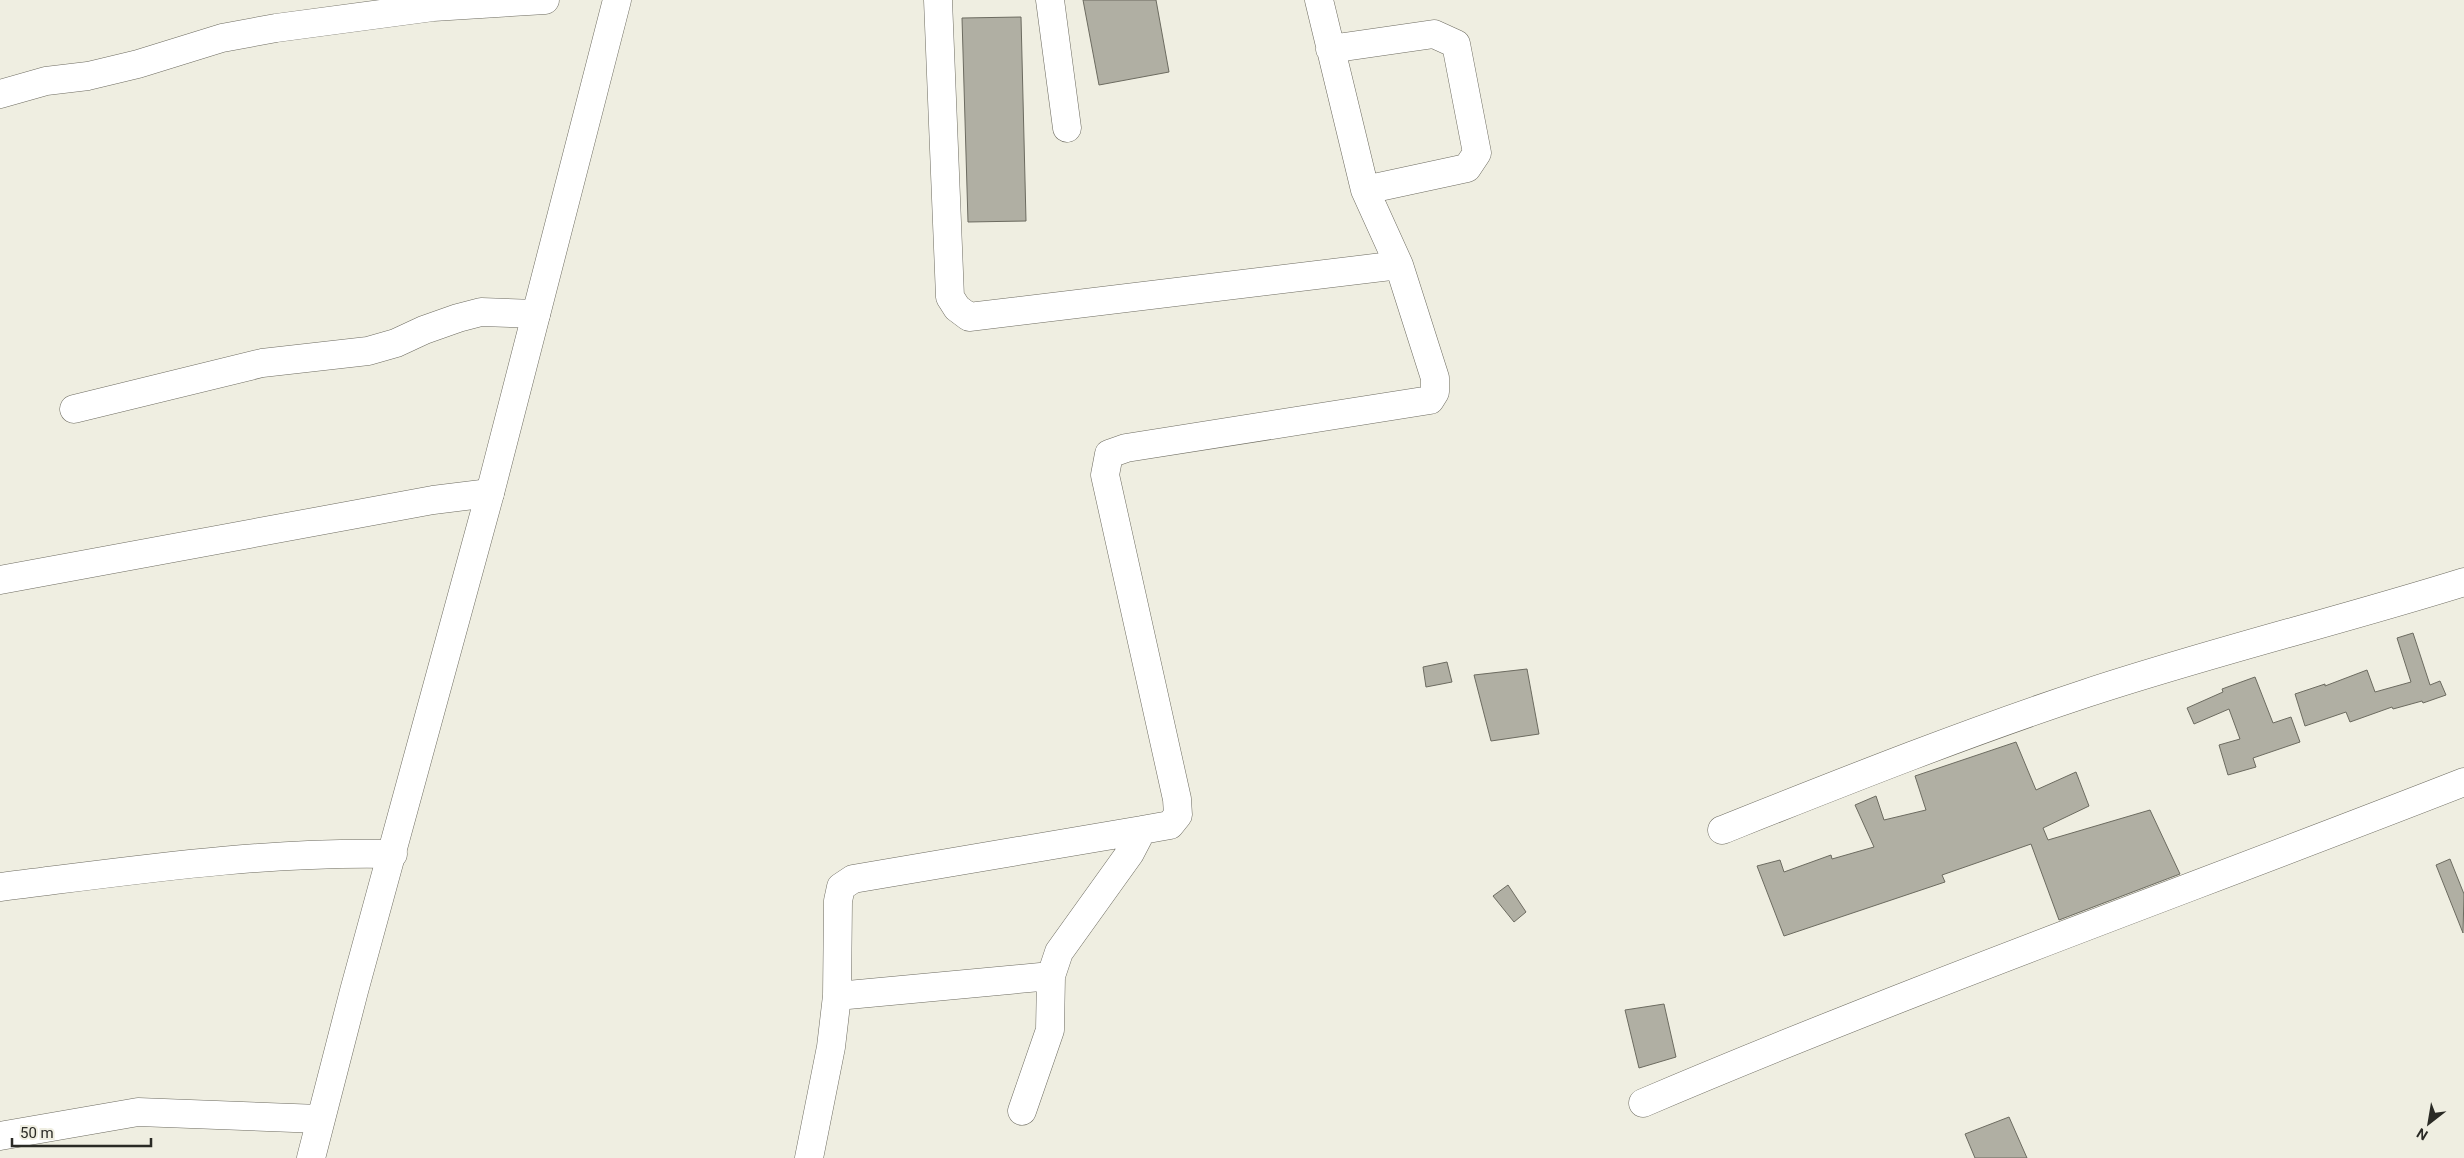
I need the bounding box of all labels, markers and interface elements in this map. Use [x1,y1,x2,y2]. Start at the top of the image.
north arrow [2404,1098,2454,1148]
scale bar [12,1116,151,1148]
text: 50 m [20,1124,54,1142]
text: N [2414,1125,2431,1144]

